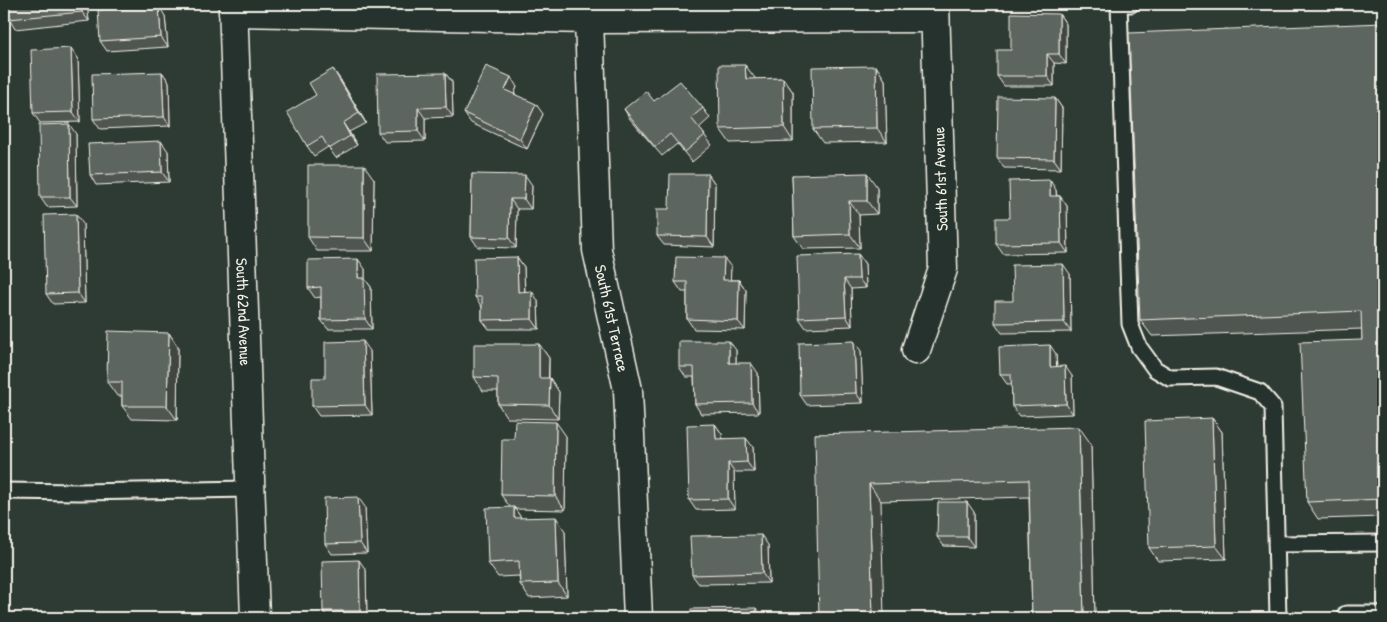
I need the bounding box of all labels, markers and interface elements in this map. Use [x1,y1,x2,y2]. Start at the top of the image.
street label: South 61st Avenue [927,126,953,231]
street label: South 62nd Avenue [231,258,257,367]
street label: South 61st Terrace [590,263,635,374]

